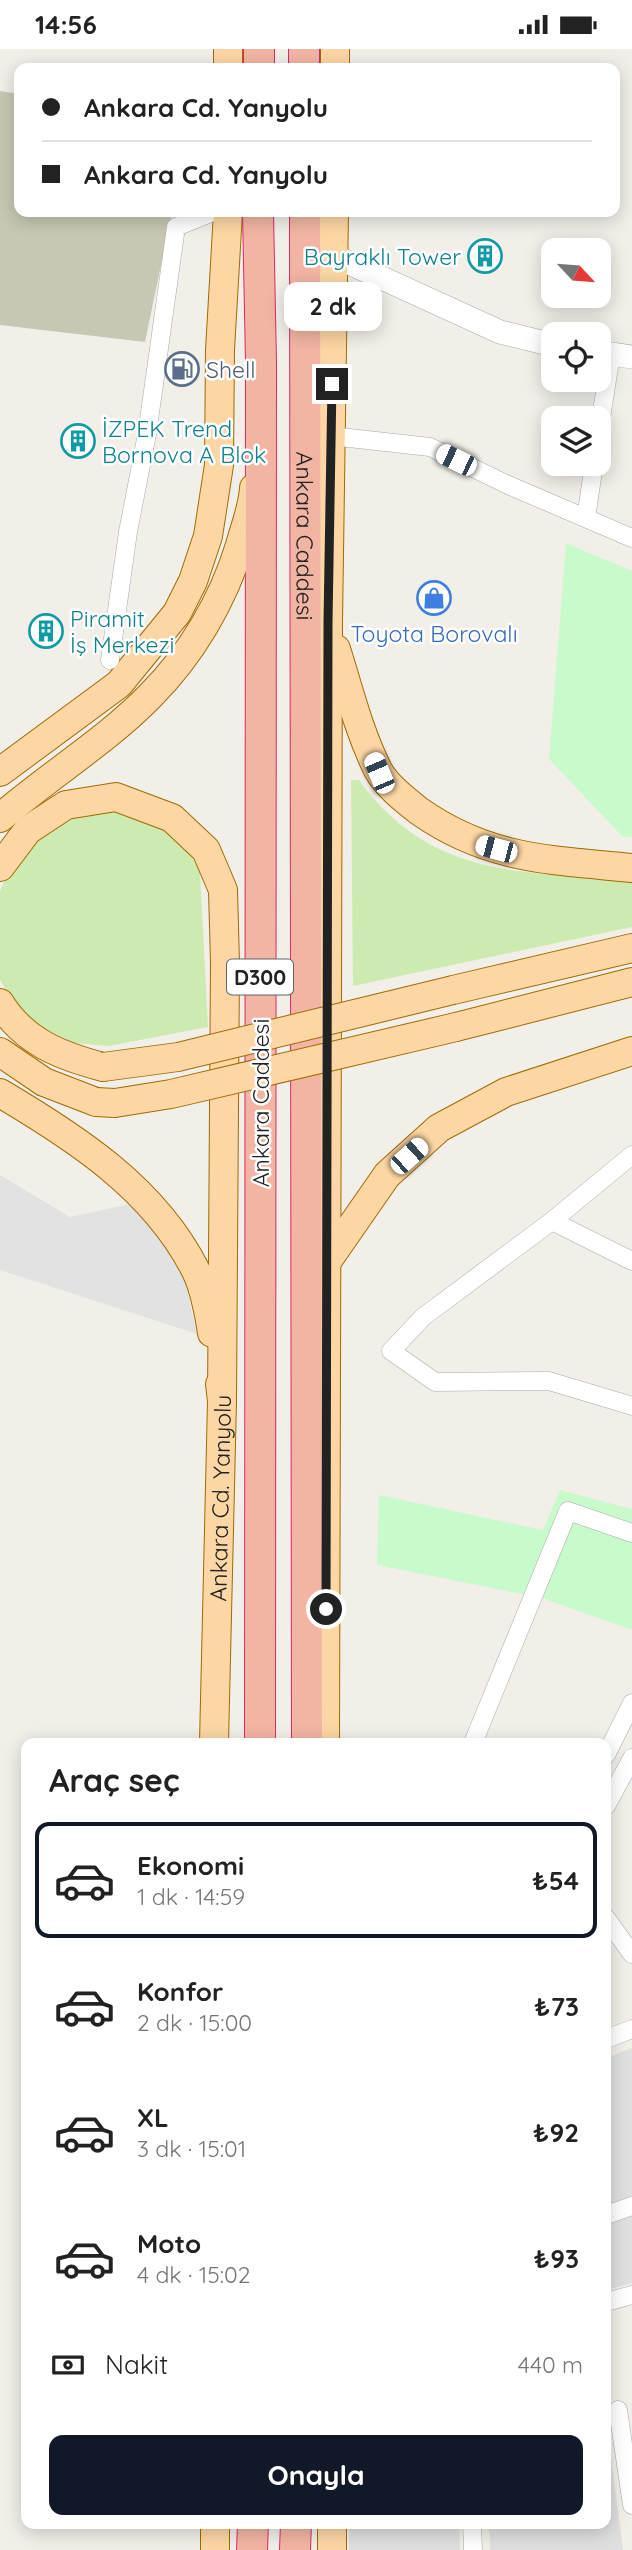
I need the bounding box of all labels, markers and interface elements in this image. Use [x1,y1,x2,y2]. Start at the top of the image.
text: 14:56 [35,8,97,41]
text: Ankara Cd. Yanyolu [84,91,328,124]
text: Ankara Cd. Yanyolu [84,158,328,191]
building icon: Bayraklı Tower [466,237,504,275]
north arrow [541,238,611,308]
map controls [541,238,611,476]
place label: Bayraklı Tower [304,242,461,271]
callout: 2 dk [283,282,381,331]
text: 2 dk [309,292,357,321]
button: locate [541,322,611,392]
fuel station icon: Shell [163,350,201,388]
place label: Shell [206,355,256,384]
route end [316,368,348,400]
button: layers [541,406,611,476]
place label: İZPEK Trend Bornova A Blok [102,414,266,469]
building icon: İZPEK Trend Bornova A Blok [59,422,97,460]
car [433,441,480,479]
street label: Ankara Caddesi [291,452,320,620]
shop icon: Toyota Borovalı [415,579,453,617]
place label: Piramit İş Merkezi [70,604,174,659]
building icon: Piramit İş Merkezi [27,612,65,650]
place label: Toyota Borovalı [350,619,518,648]
car [362,750,397,796]
car [473,833,520,865]
road number: D300 [227,960,293,995]
street label: Ankara Caddesi [246,1019,275,1187]
car [387,1134,432,1178]
street label: Ankara Cd. Yanyolu [203,1394,237,1602]
route start [310,1593,342,1625]
text: Araç seç [49,1760,180,1800]
icon: car [53,1849,116,1912]
text: Ekonomi [137,1849,244,1882]
text: ₺54 [532,1864,579,1897]
text: 1 dk · 14:59 [137,1882,245,1911]
icon: car [53,1975,116,2038]
text: Konfor [137,1975,223,2008]
text: ₺73 [534,1990,579,2023]
text: 2 dk · 15:00 [137,2008,252,2037]
icon: car [53,2101,116,2164]
text: XL [137,2101,169,2134]
text: ₺92 [533,2116,579,2149]
text: 3 dk · 15:01 [137,2134,246,2163]
icon: car [53,2227,116,2290]
text: Moto [137,2227,201,2260]
text: ₺93 [534,2242,579,2275]
text: 4 dk · 15:02 [137,2260,250,2289]
icon: cash [49,2346,87,2384]
text: Nakit [105,2348,168,2381]
text: 440 m [518,2350,583,2379]
button: Onayla [49,2435,583,2515]

